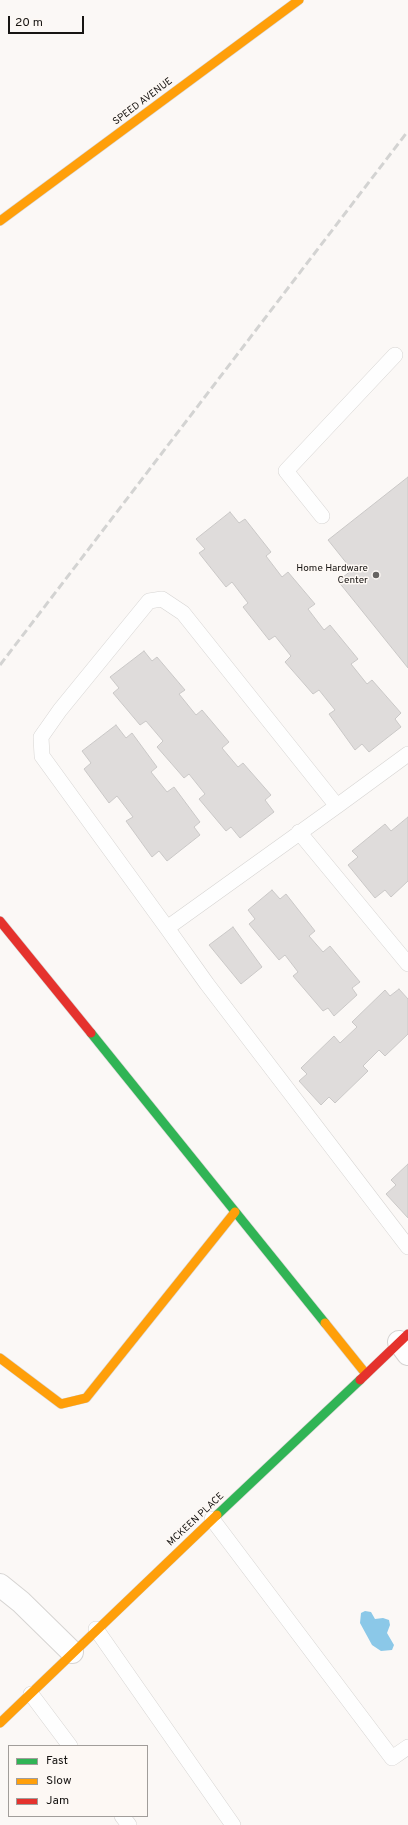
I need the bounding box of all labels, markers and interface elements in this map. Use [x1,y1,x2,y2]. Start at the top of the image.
scale bar [10,8,86,34]
text: 20 m [15,15,43,31]
street label: SPEED AVENUE [111,76,175,128]
place label: Home Hardware Center [296,563,368,586]
marker: Home Hardware Center [371,570,381,580]
street label: MCKEEN PLACE [165,1491,227,1549]
legend [8,1745,148,1817]
text: Fast [46,1753,68,1769]
text: Slow [46,1773,72,1789]
text: Jam [46,1793,69,1809]

